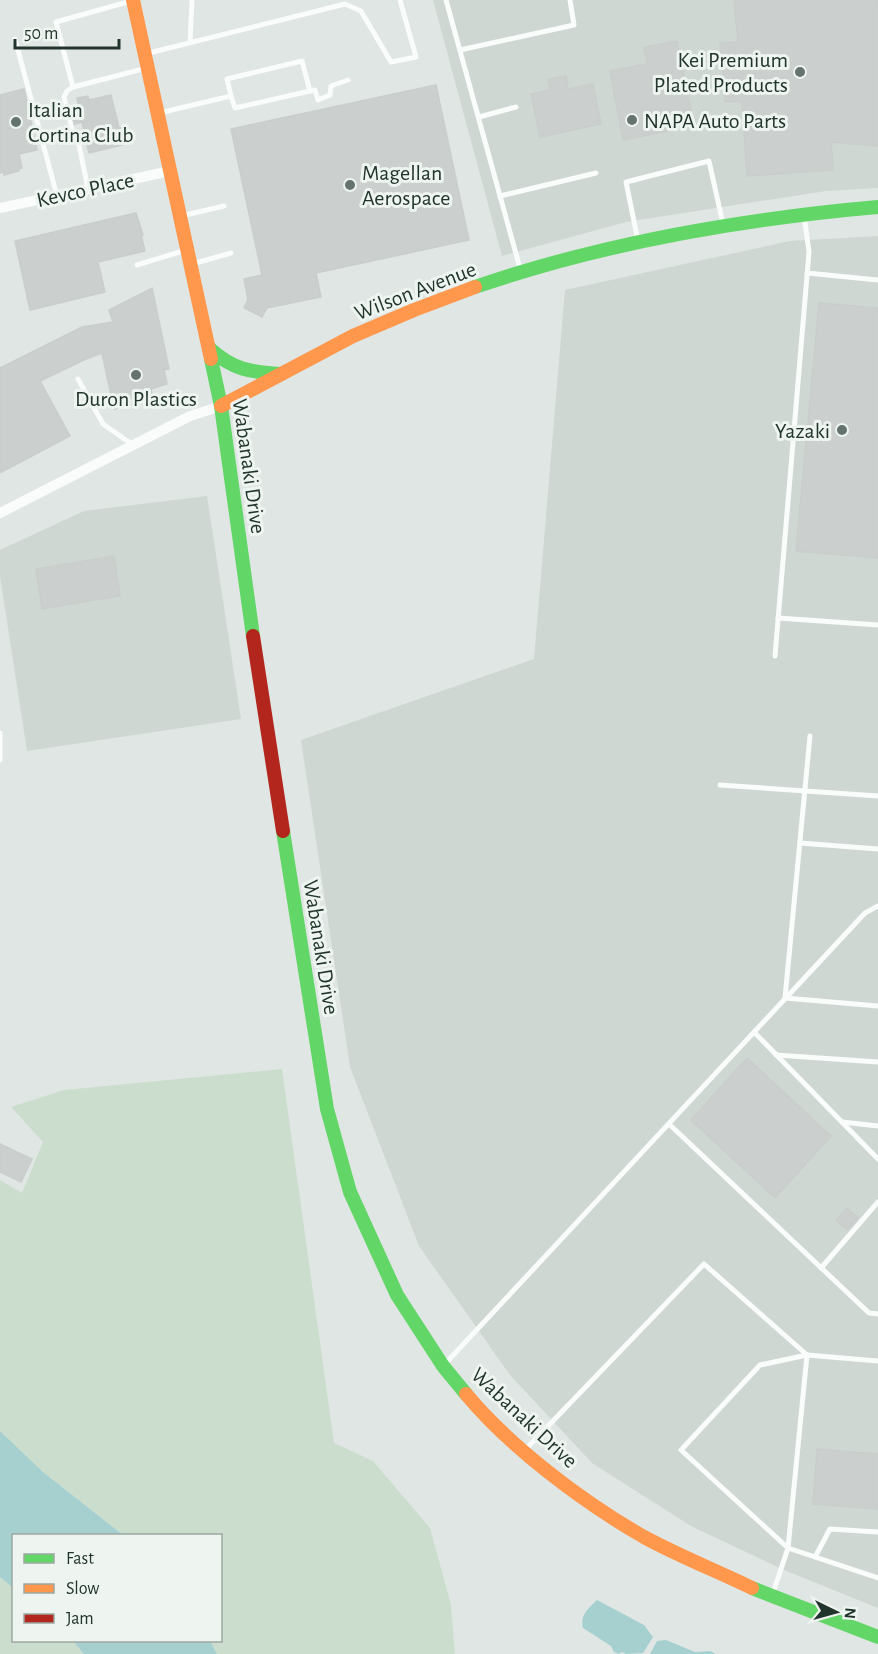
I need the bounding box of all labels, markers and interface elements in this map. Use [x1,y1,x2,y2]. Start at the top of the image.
scale bar [15,12,118,50]
text: 50 m [24,25,58,43]
place label: Kei Premium Plated Products [654,49,788,96]
marker: Kei Premium Plated Products [793,65,807,79]
place label: Italian Cortina Club [28,99,134,146]
place label: NAPA Auto Parts [644,110,786,132]
marker: NAPA Auto Parts [625,113,639,127]
marker: Italian Cortina Club [9,115,23,129]
place label: Magellan Aerospace [362,162,450,209]
street label: Kevco Place [34,169,136,211]
marker: Magellan Aerospace [343,178,357,192]
street label: Wilson Avenue [352,258,479,324]
marker: Duron Plastics [129,368,143,382]
place label: Duron Plastics [75,388,197,410]
street label: Wabanaki Drive [229,397,269,535]
place label: Yazaki [775,420,830,442]
marker: Yazaki [835,423,849,437]
street label: Wabanaki Drive [299,878,343,1016]
street label: Wabanaki Drive [467,1363,582,1472]
legend [12,1534,222,1642]
text: Fast [66,1550,94,1568]
text: Slow [66,1580,99,1598]
north arrow [806,1582,866,1642]
text: N [841,1607,858,1619]
text: Jam [66,1610,94,1628]

